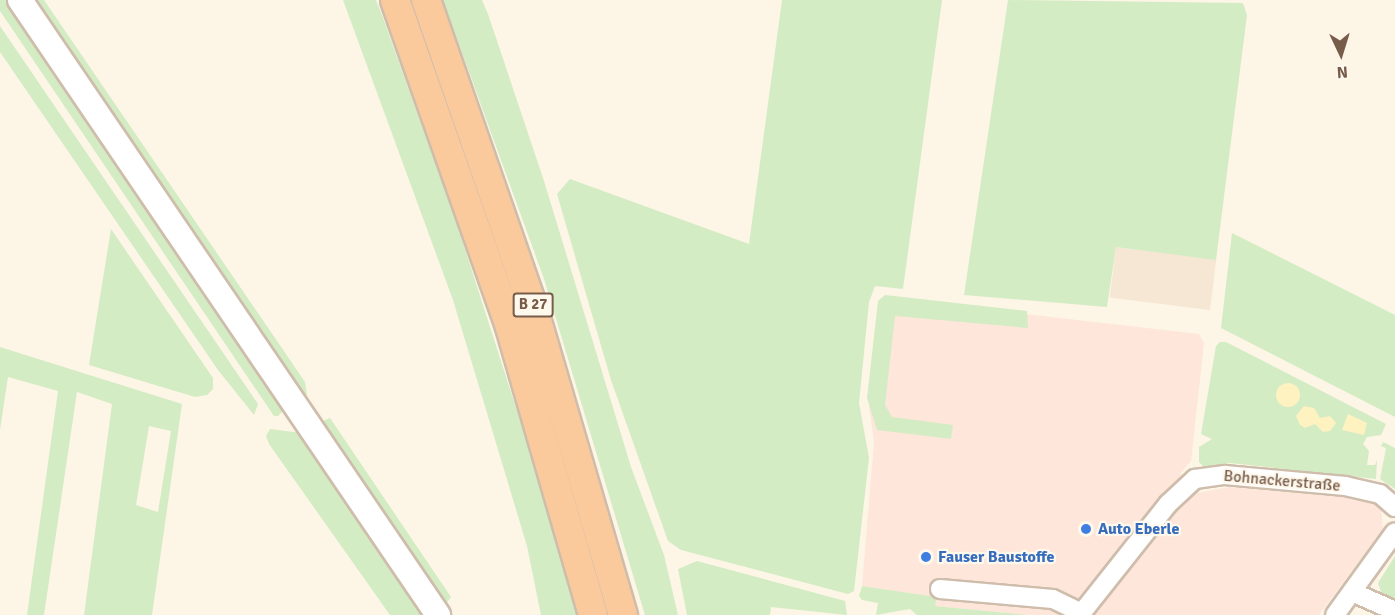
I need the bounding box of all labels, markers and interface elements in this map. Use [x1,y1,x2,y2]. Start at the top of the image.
north arrow [1311,24,1371,84]
text: N [1336,62,1349,82]
road number: B 27 [512,293,554,317]
street label: Bohnackerstraße [1223,466,1341,496]
place label: Auto Eberle [1098,519,1179,539]
marker: Auto Eberle [1079,522,1093,536]
place label: Fauser Baustoffe [938,547,1054,567]
marker: Fauser Baustoffe [919,550,933,564]

